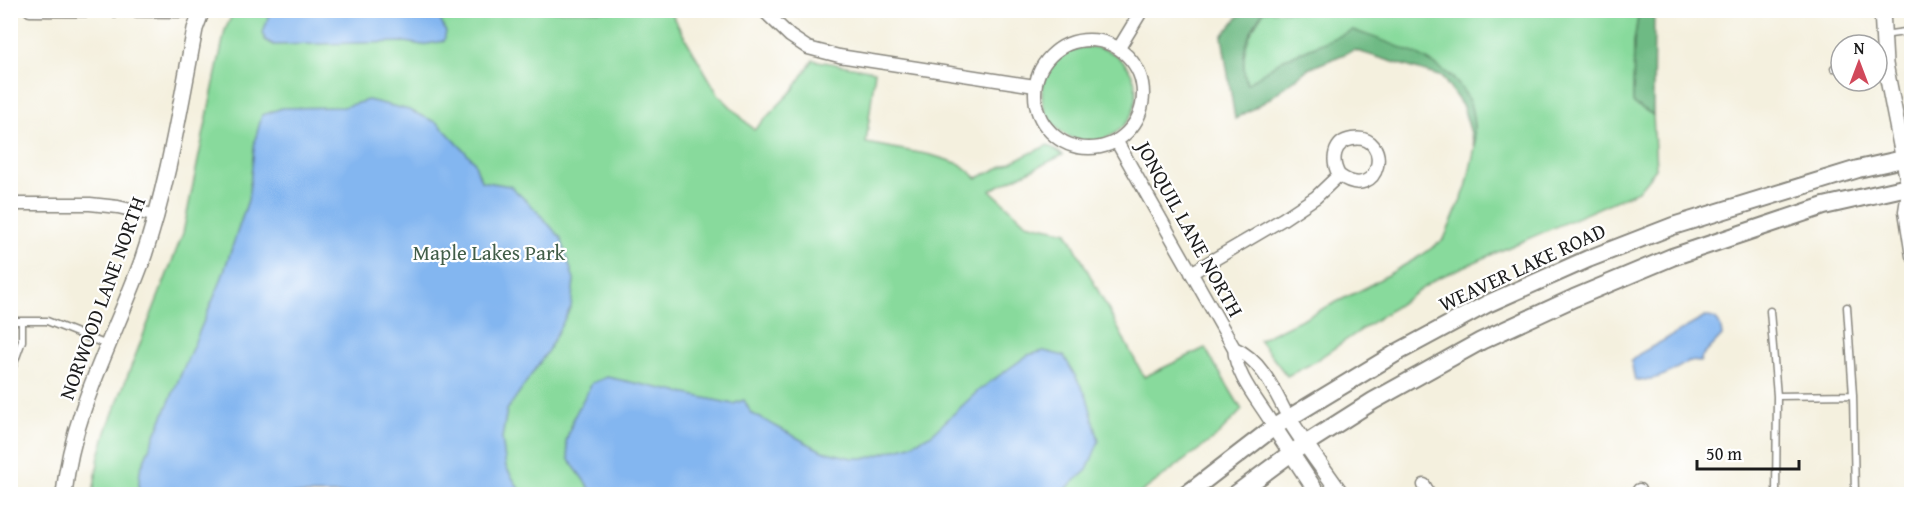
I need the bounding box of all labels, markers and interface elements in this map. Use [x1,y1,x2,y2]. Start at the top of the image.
north arrow [1829,33,1889,93]
text: N [1854,36,1865,60]
street label: JONQUIL LANE NORTH [1127,133,1251,323]
street label: NORWOOD LANE NORTH [51,192,153,404]
street label: WEAVER LAKE ROAD [1433,215,1611,319]
park label: Maple Lakes Park [413,237,566,268]
scale bar [1697,433,1799,471]
text: 50 m [1706,440,1742,467]

